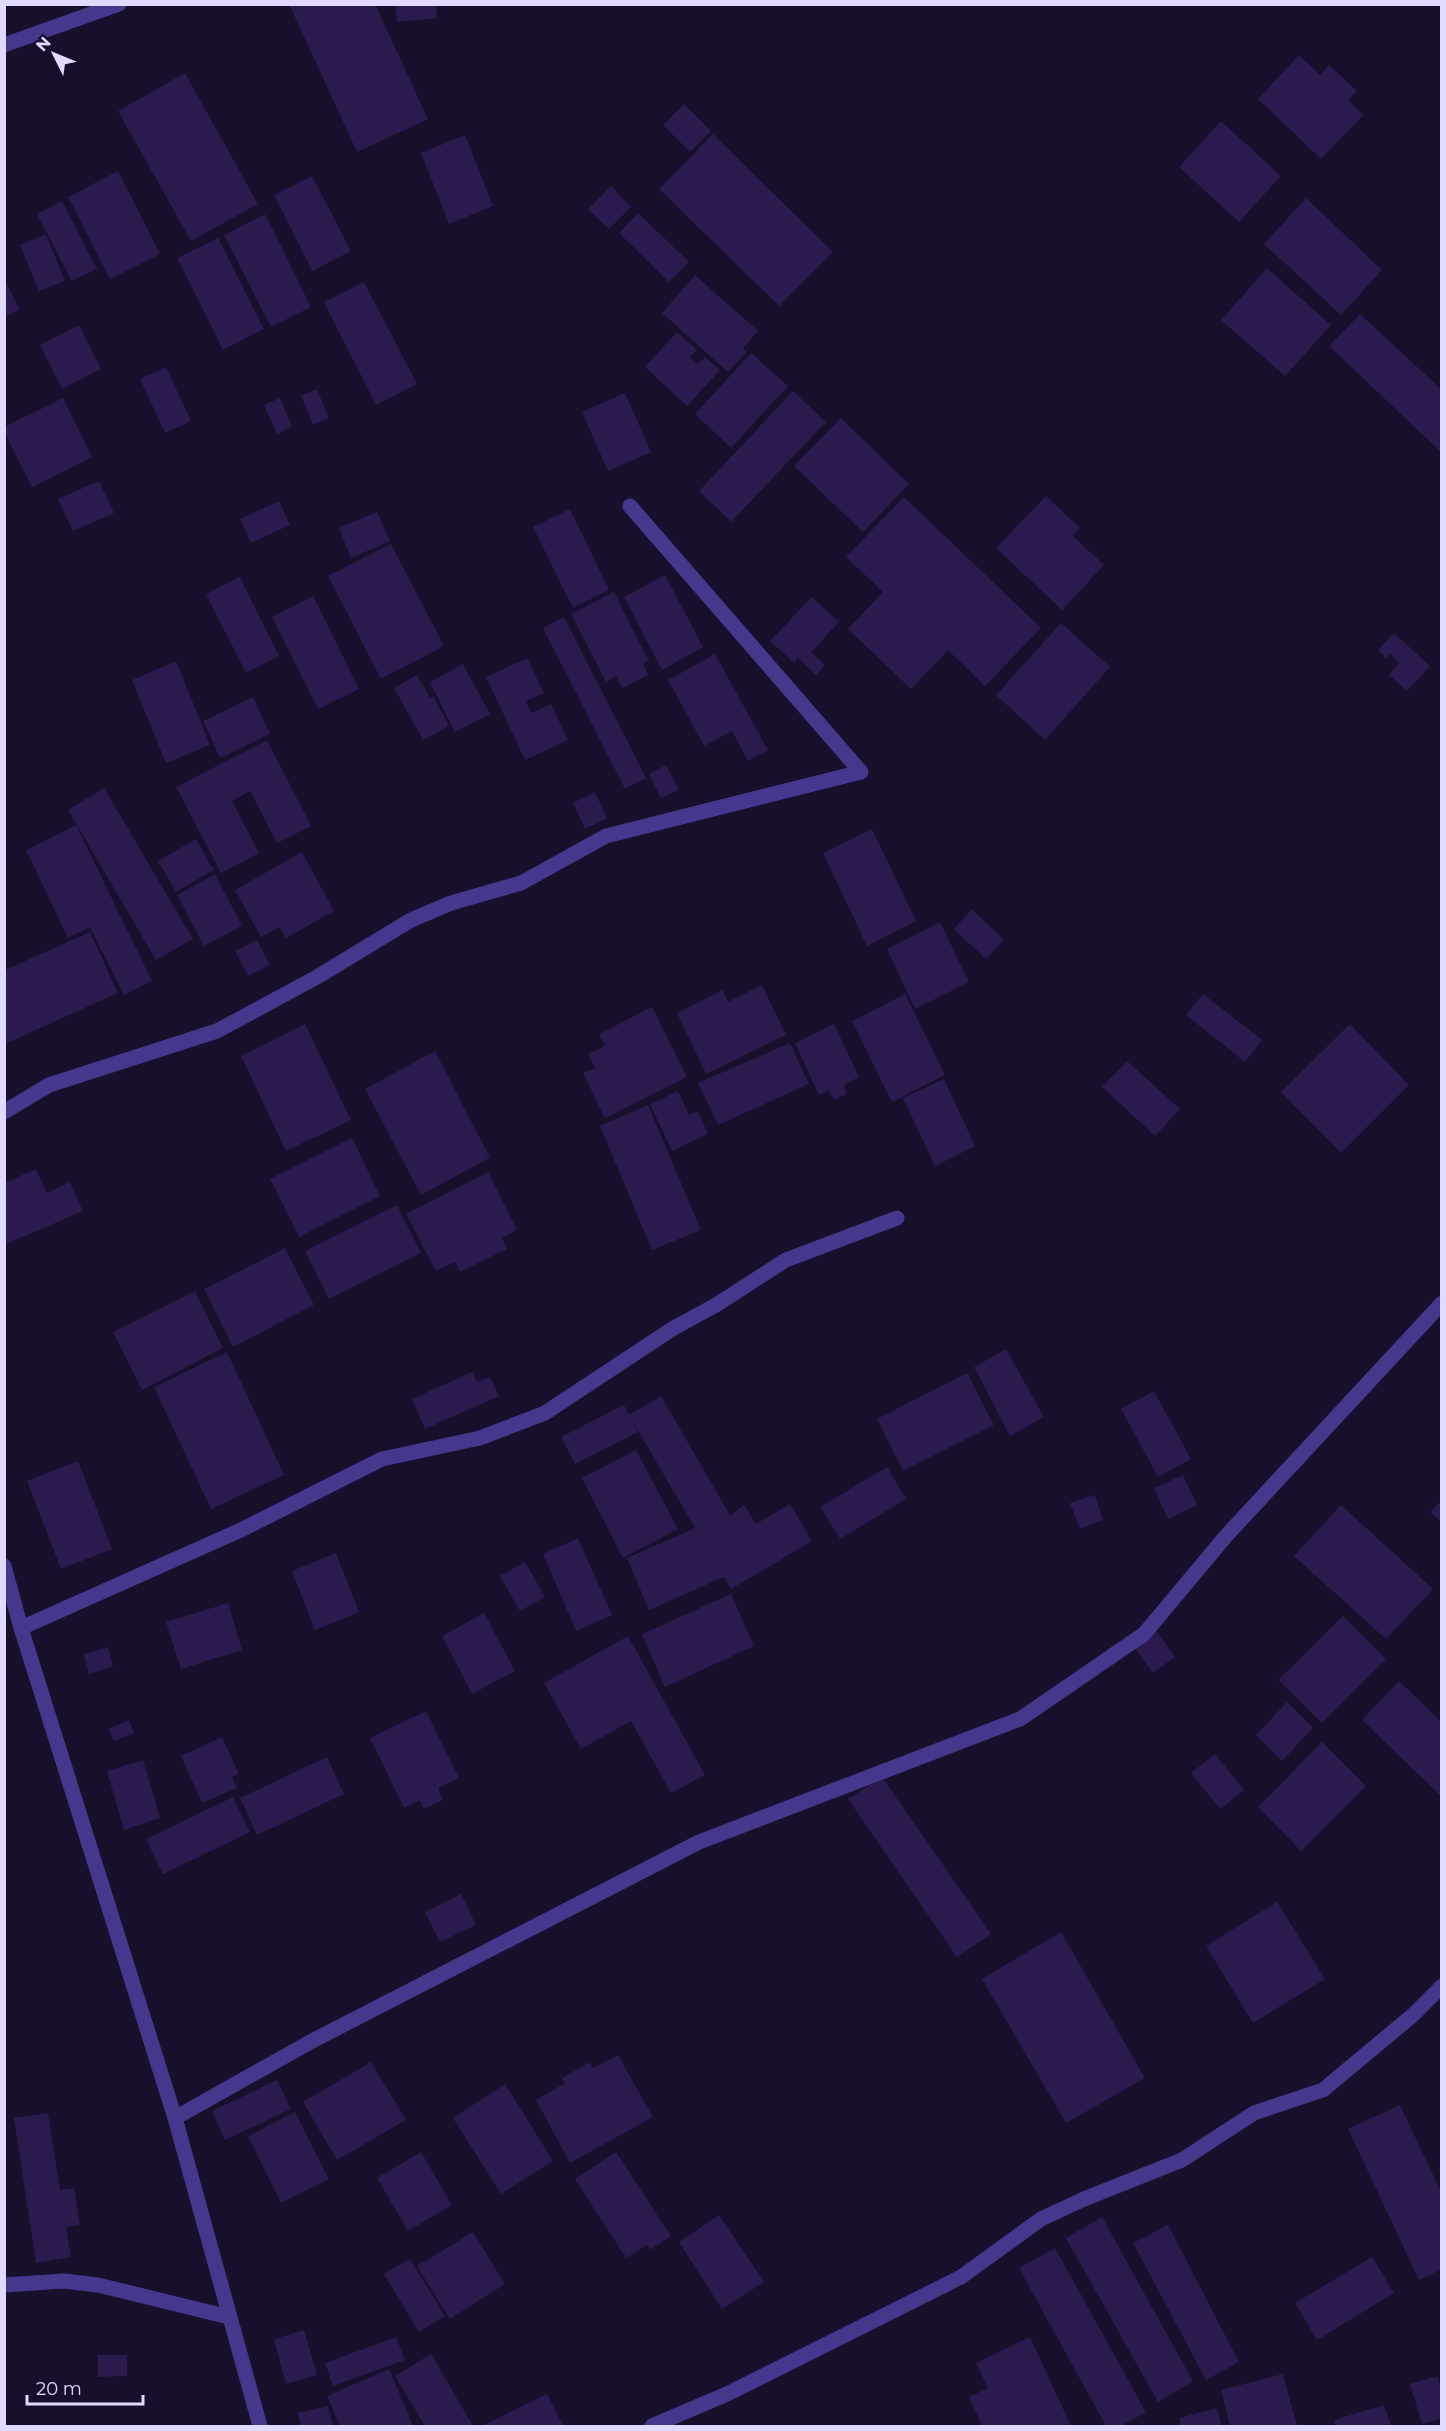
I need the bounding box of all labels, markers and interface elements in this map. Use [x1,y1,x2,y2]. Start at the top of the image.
north arrow [24,24,84,84]
text: N [32,33,55,55]
scale bar [27,2368,142,2406]
text: 20 m [36,2378,82,2400]

